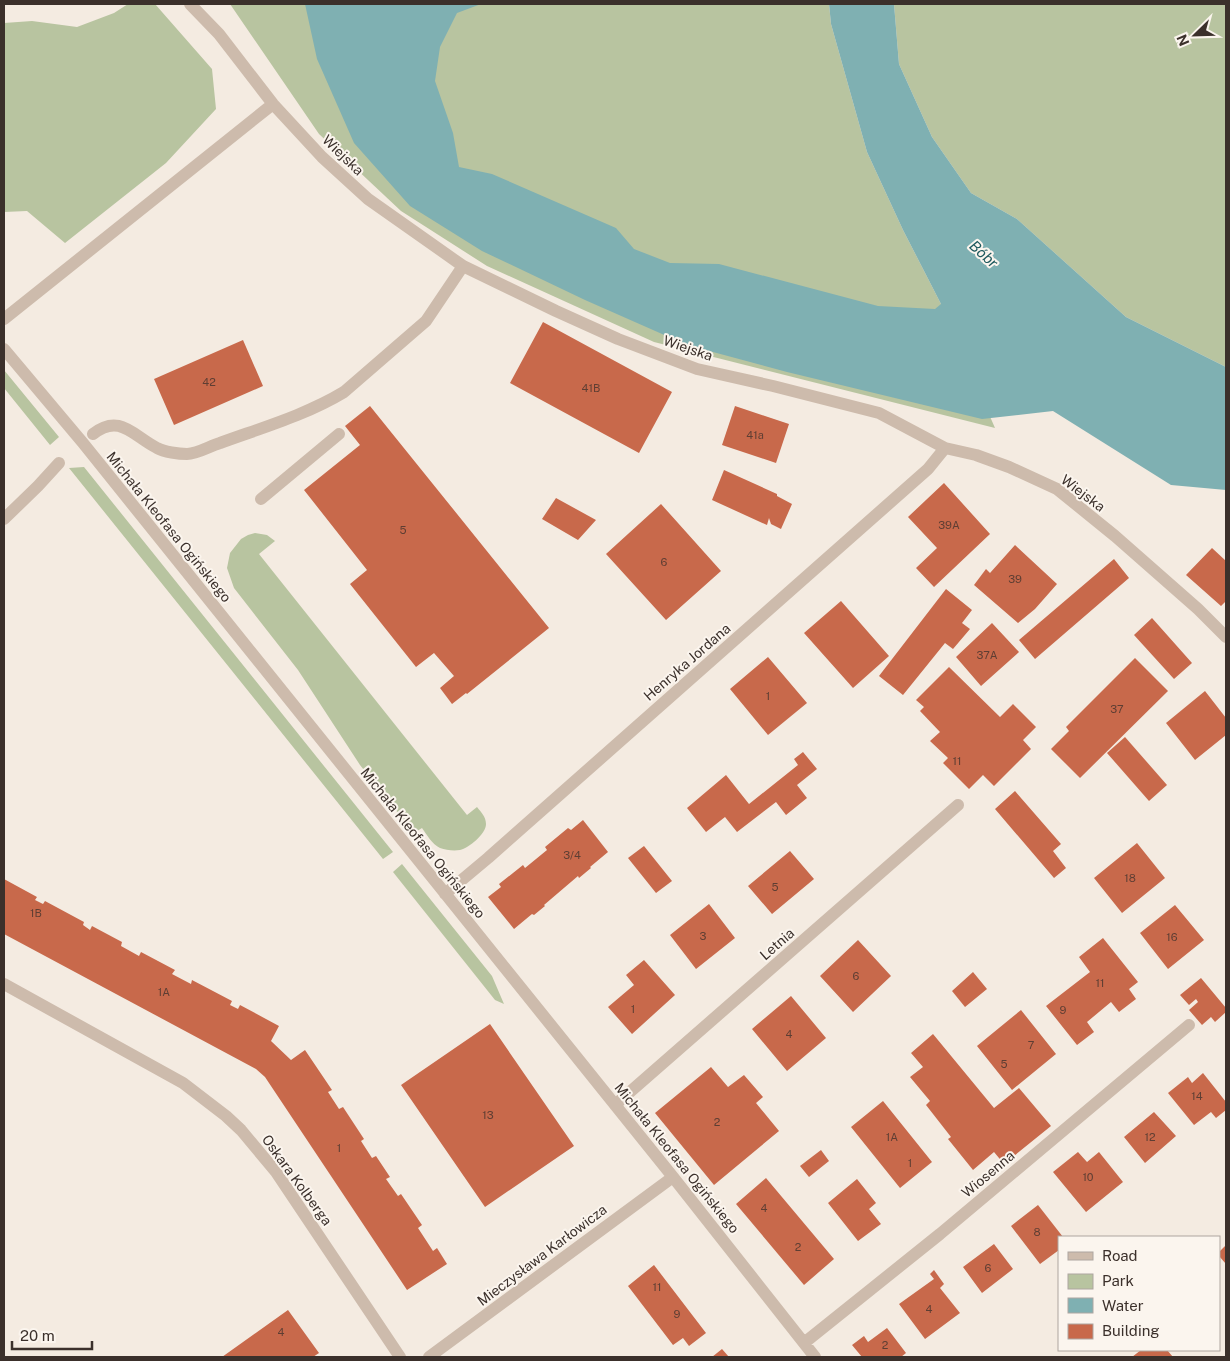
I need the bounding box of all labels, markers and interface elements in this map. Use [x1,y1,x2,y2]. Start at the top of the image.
north arrow [1170,10,1220,60]
text: N [1174,32,1193,48]
street label: Wiejska [319,132,367,178]
water label: Bóbr [966,237,1002,271]
street label: Wiejska [661,332,715,364]
house number: 42 [202,376,216,388]
house number: 41B [582,382,600,394]
house number: 41a [746,429,764,441]
street label: Michała Kleofasa Ogińskiego [103,449,235,605]
street label: Wiejska [1058,471,1108,515]
house number: 39A [938,519,960,531]
house number: 5 [399,524,407,536]
house number: 6 [661,556,668,568]
house number: 39 [1008,573,1022,585]
street label: Henryka Jordana [641,620,733,704]
house number: 37A [976,649,998,661]
house number: 1 [766,690,770,702]
house number: 37 [1110,703,1124,715]
house number: 11 [953,755,961,767]
street label: Michała Kleofasa Ogińskiego [357,765,489,921]
house number: 3/4 [563,849,581,861]
house number: 18 [1124,872,1136,884]
house number: 5 [771,881,779,893]
house number: 1B [30,907,42,919]
street label: Letnia [757,925,797,963]
house number: 3 [700,930,707,942]
house number: 16 [1166,931,1178,943]
house number: 6 [853,970,860,982]
house number: 11 [1096,977,1104,989]
house number: 1A [158,986,170,998]
house number: 1 [631,1003,635,1015]
house number: 9 [1060,1004,1067,1016]
house number: 4 [786,1028,793,1040]
house number: 7 [1028,1039,1035,1051]
house number: 5 [1000,1058,1008,1070]
street label: Michała Kleofasa Ogińskiego [611,1080,743,1236]
house number: 14 [1191,1090,1203,1102]
house number: 13 [482,1109,494,1121]
house number: 2 [714,1116,721,1128]
house number: 1A [886,1131,898,1143]
house number: 12 [1144,1131,1156,1143]
street label: Oskara Kolberga [259,1132,335,1228]
house number: 1 [337,1142,341,1154]
street label: Wiosenna [959,1147,1017,1201]
house number: 1 [908,1157,912,1169]
house number: 10 [1082,1171,1094,1183]
street label: Mieczysława Karłowicza [474,1201,610,1309]
house number: 4 [761,1202,768,1214]
house number: 8 [1033,1226,1041,1238]
legend [1058,1236,1220,1351]
house number: 2 [795,1241,802,1253]
text: Road [1102,1247,1138,1264]
house number: 6 [985,1262,992,1274]
text: Park [1102,1272,1134,1289]
house number: 11 [653,1281,661,1293]
text: Water [1102,1297,1144,1314]
house number: 4 [926,1303,933,1315]
house number: 9 [674,1308,681,1320]
scale bar [12,1318,92,1350]
text: Building [1102,1322,1160,1339]
house number: 4 [278,1326,285,1338]
text: 20 m [20,1327,55,1344]
house number: 2 [882,1339,889,1351]

